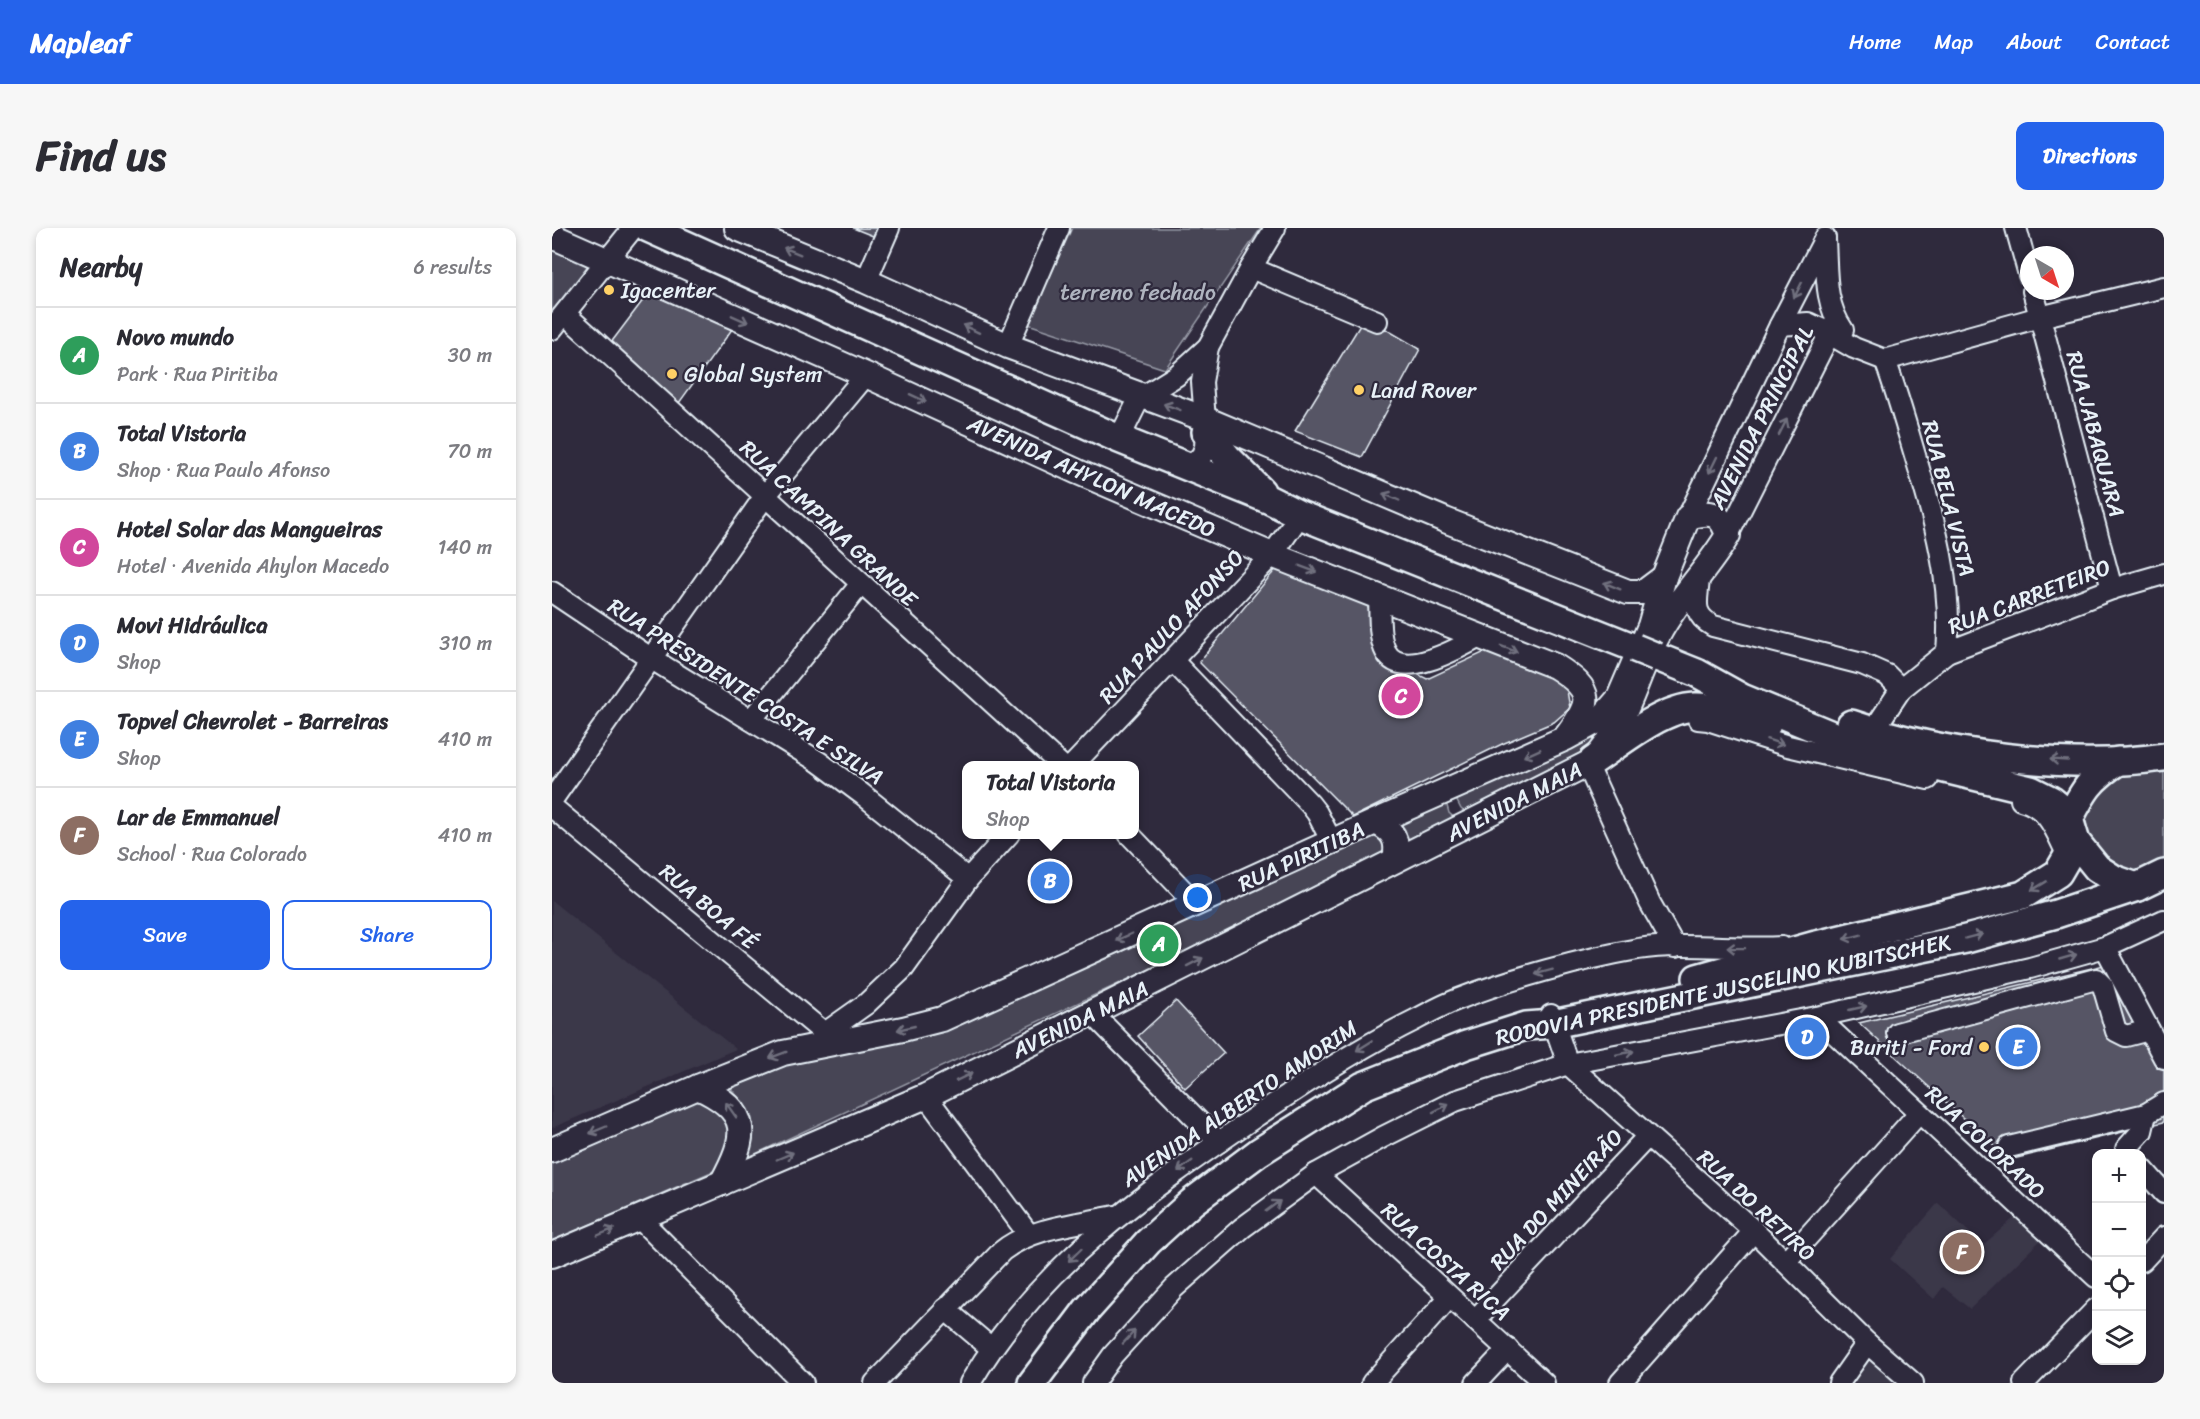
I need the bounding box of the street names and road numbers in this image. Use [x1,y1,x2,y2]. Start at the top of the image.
street label: AVENIDA PRINCIPAL [1698,318,1825,517]
street label: RUA JABAQUARA [2055,347,2136,522]
street label: AVENIDA AHYLON MACEDO [960,404,1222,549]
street label: RUA BELA VISTA [1910,416,1987,580]
street label: RUA CAMPINA GRANDE [730,430,928,618]
street label: RUA PAULO AFONSO [1089,540,1254,713]
street label: RUA CARRETEIRO [1942,548,2116,645]
street label: RUA PRESIDENTE COSTA E SILVA [600,587,892,796]
street label: AVENIDA MAIA [1438,750,1589,853]
street label: RUA PIRITIBA [1231,810,1371,903]
street label: RUA BOA FÉ [650,853,768,961]
street label: RODOVIA PRESIDENTE JUSCELINO KUBITSCHEK [1492,928,1954,1050]
street label: AVENIDA MAIA [1004,969,1156,1070]
street label: AVENIDA ALBERTO AMORIM [1112,1009,1366,1198]
street label: RUA COLORADO [1916,1075,2055,1209]
street label: RUA DO MINEIRÃO [1480,1119,1633,1279]
street label: RUA DO RETIRO [1688,1139,1826,1271]
street label: RUA COSTA RICA [1372,1192,1520,1331]

